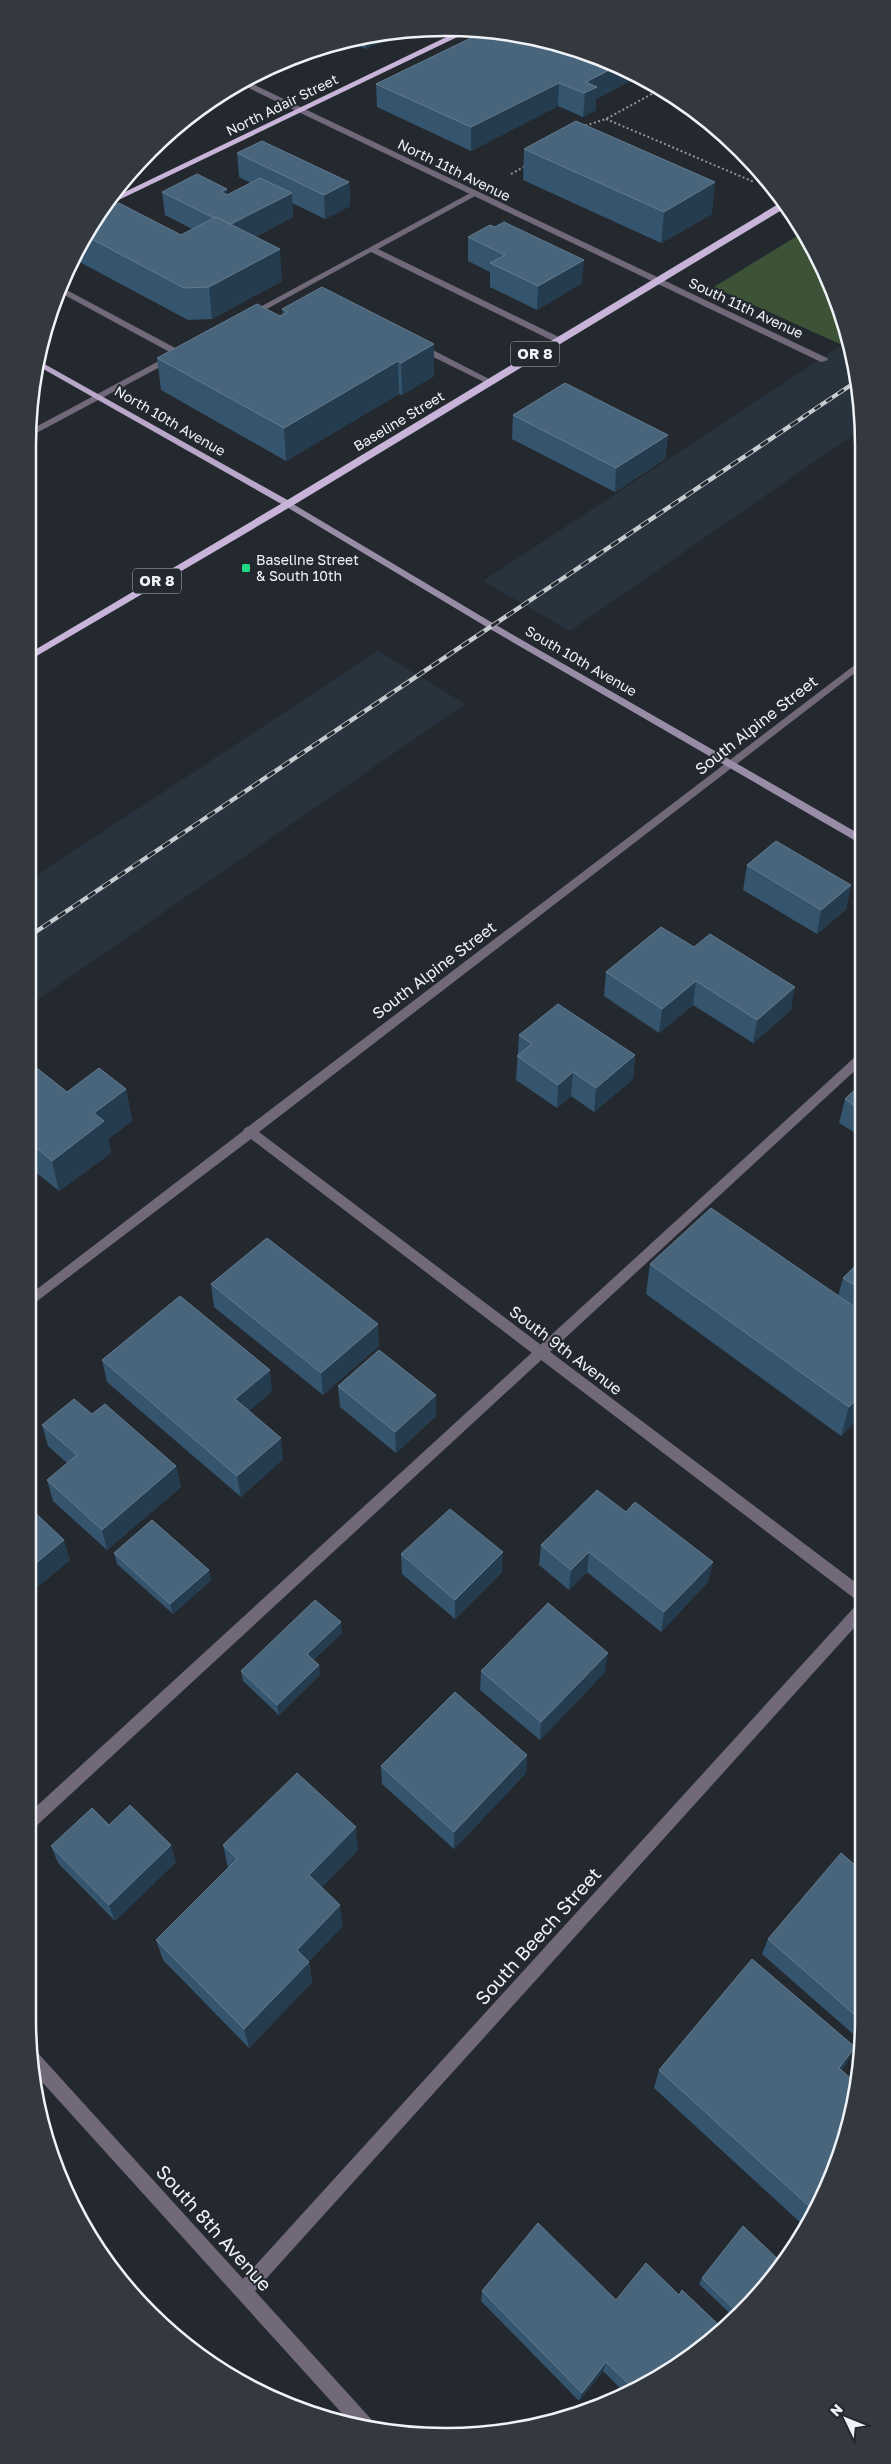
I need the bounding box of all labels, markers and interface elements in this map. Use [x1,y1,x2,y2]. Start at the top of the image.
street label: North Adair Street [223,70,341,139]
street label: North 11th Avenue [395,135,513,204]
street label: South 11th Avenue [686,274,806,342]
road number: OR 8 [511,342,559,366]
street label: North 10th Avenue [112,382,229,459]
street label: Baseline Street [350,387,447,454]
place label: Baseline Street & South 10th [256,551,359,584]
marker: Baseline Street & South 10th [240,562,252,574]
road number: OR 8 [133,568,181,594]
street label: South 10th Avenue [522,622,640,699]
street label: South Alpine Street [691,671,821,779]
street label: South Alpine Street [368,917,500,1023]
street label: South 9th Avenue [506,1301,626,1399]
street label: South Beech Street [470,1862,605,2009]
street label: South 8th Avenue [152,2160,277,2295]
north arrow [821,2394,871,2444]
text: N [826,2400,846,2419]

